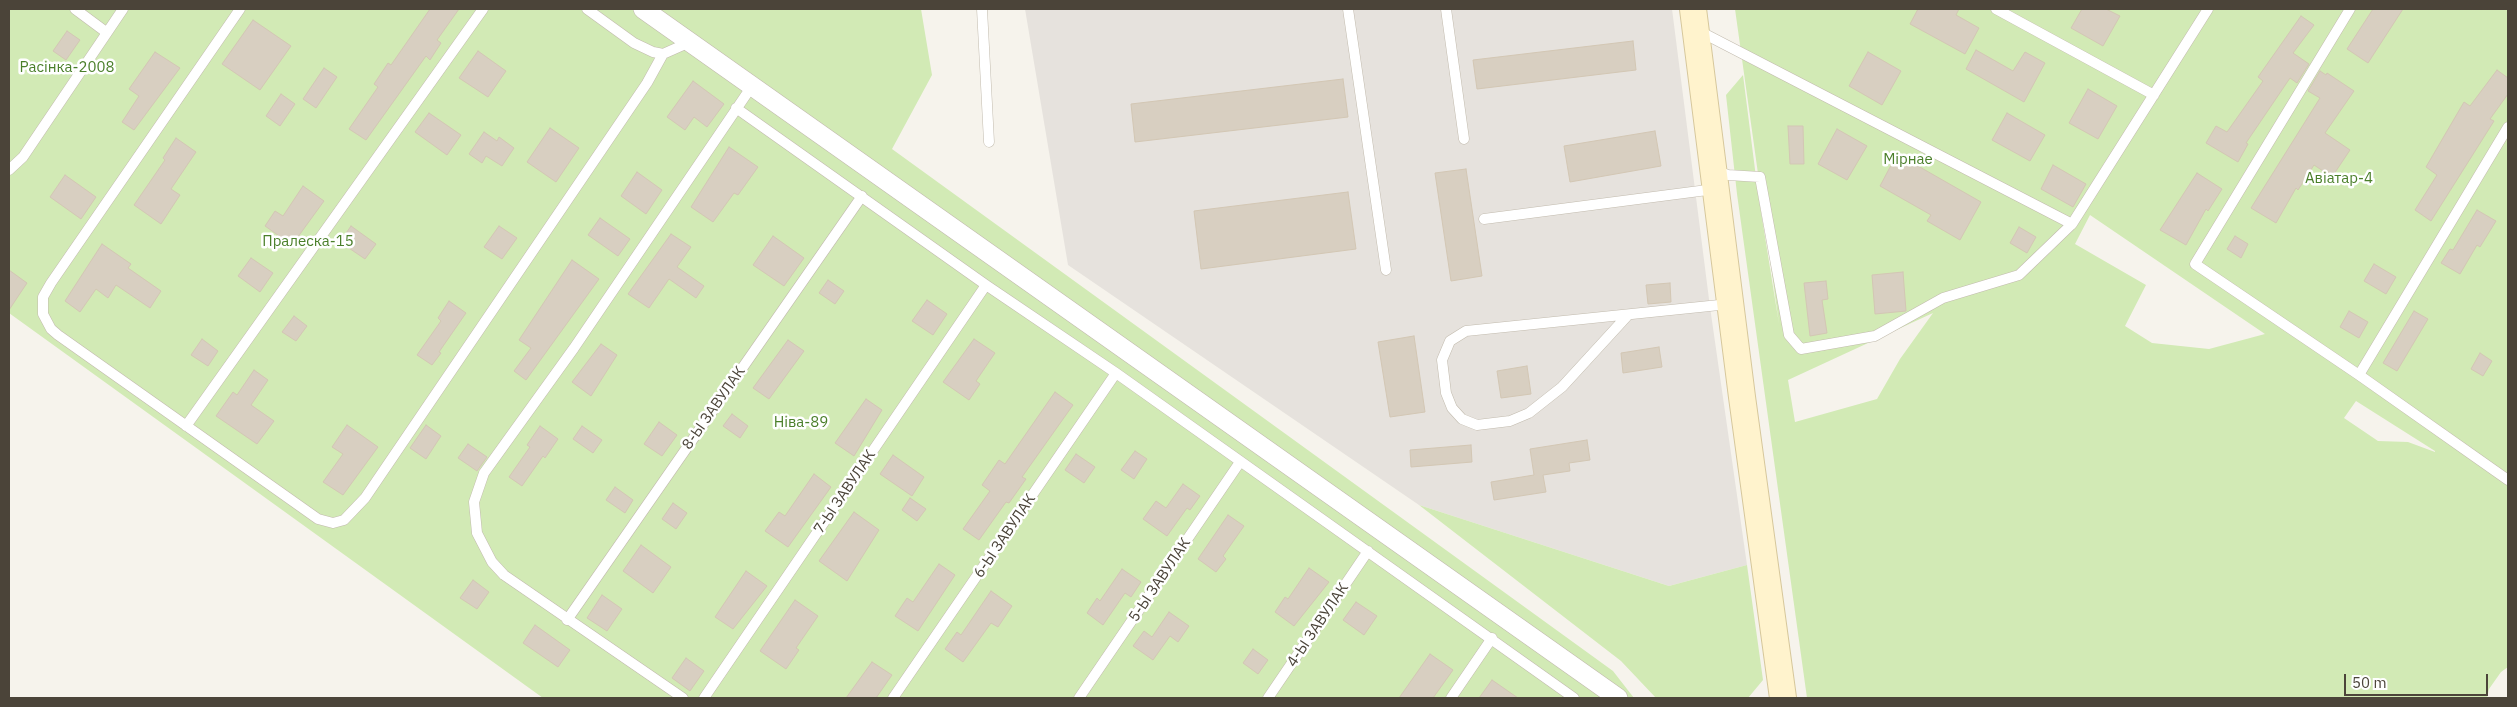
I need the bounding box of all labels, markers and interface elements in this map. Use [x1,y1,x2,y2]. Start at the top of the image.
park label: Расінка-2008 [19,59,115,77]
park label: Мірнае [1883,151,1933,169]
park label: Авіатар-4 [2305,170,2373,188]
park label: Пралеска-15 [262,233,354,251]
street label: 8-Ы ЗАВУЛАК [679,363,749,453]
park label: Ніва-89 [774,414,828,432]
street label: 7-Ы ЗАВУЛАК [810,447,880,537]
street label: 6-Ы ЗАВУЛАК [970,491,1040,581]
street label: 5-Ы ЗАВУЛАК [1125,535,1195,625]
street label: 4-Ы ЗАВУЛАК [1283,580,1353,670]
scale bar [2347,664,2491,696]
text: 50 m [2352,673,2387,692]

